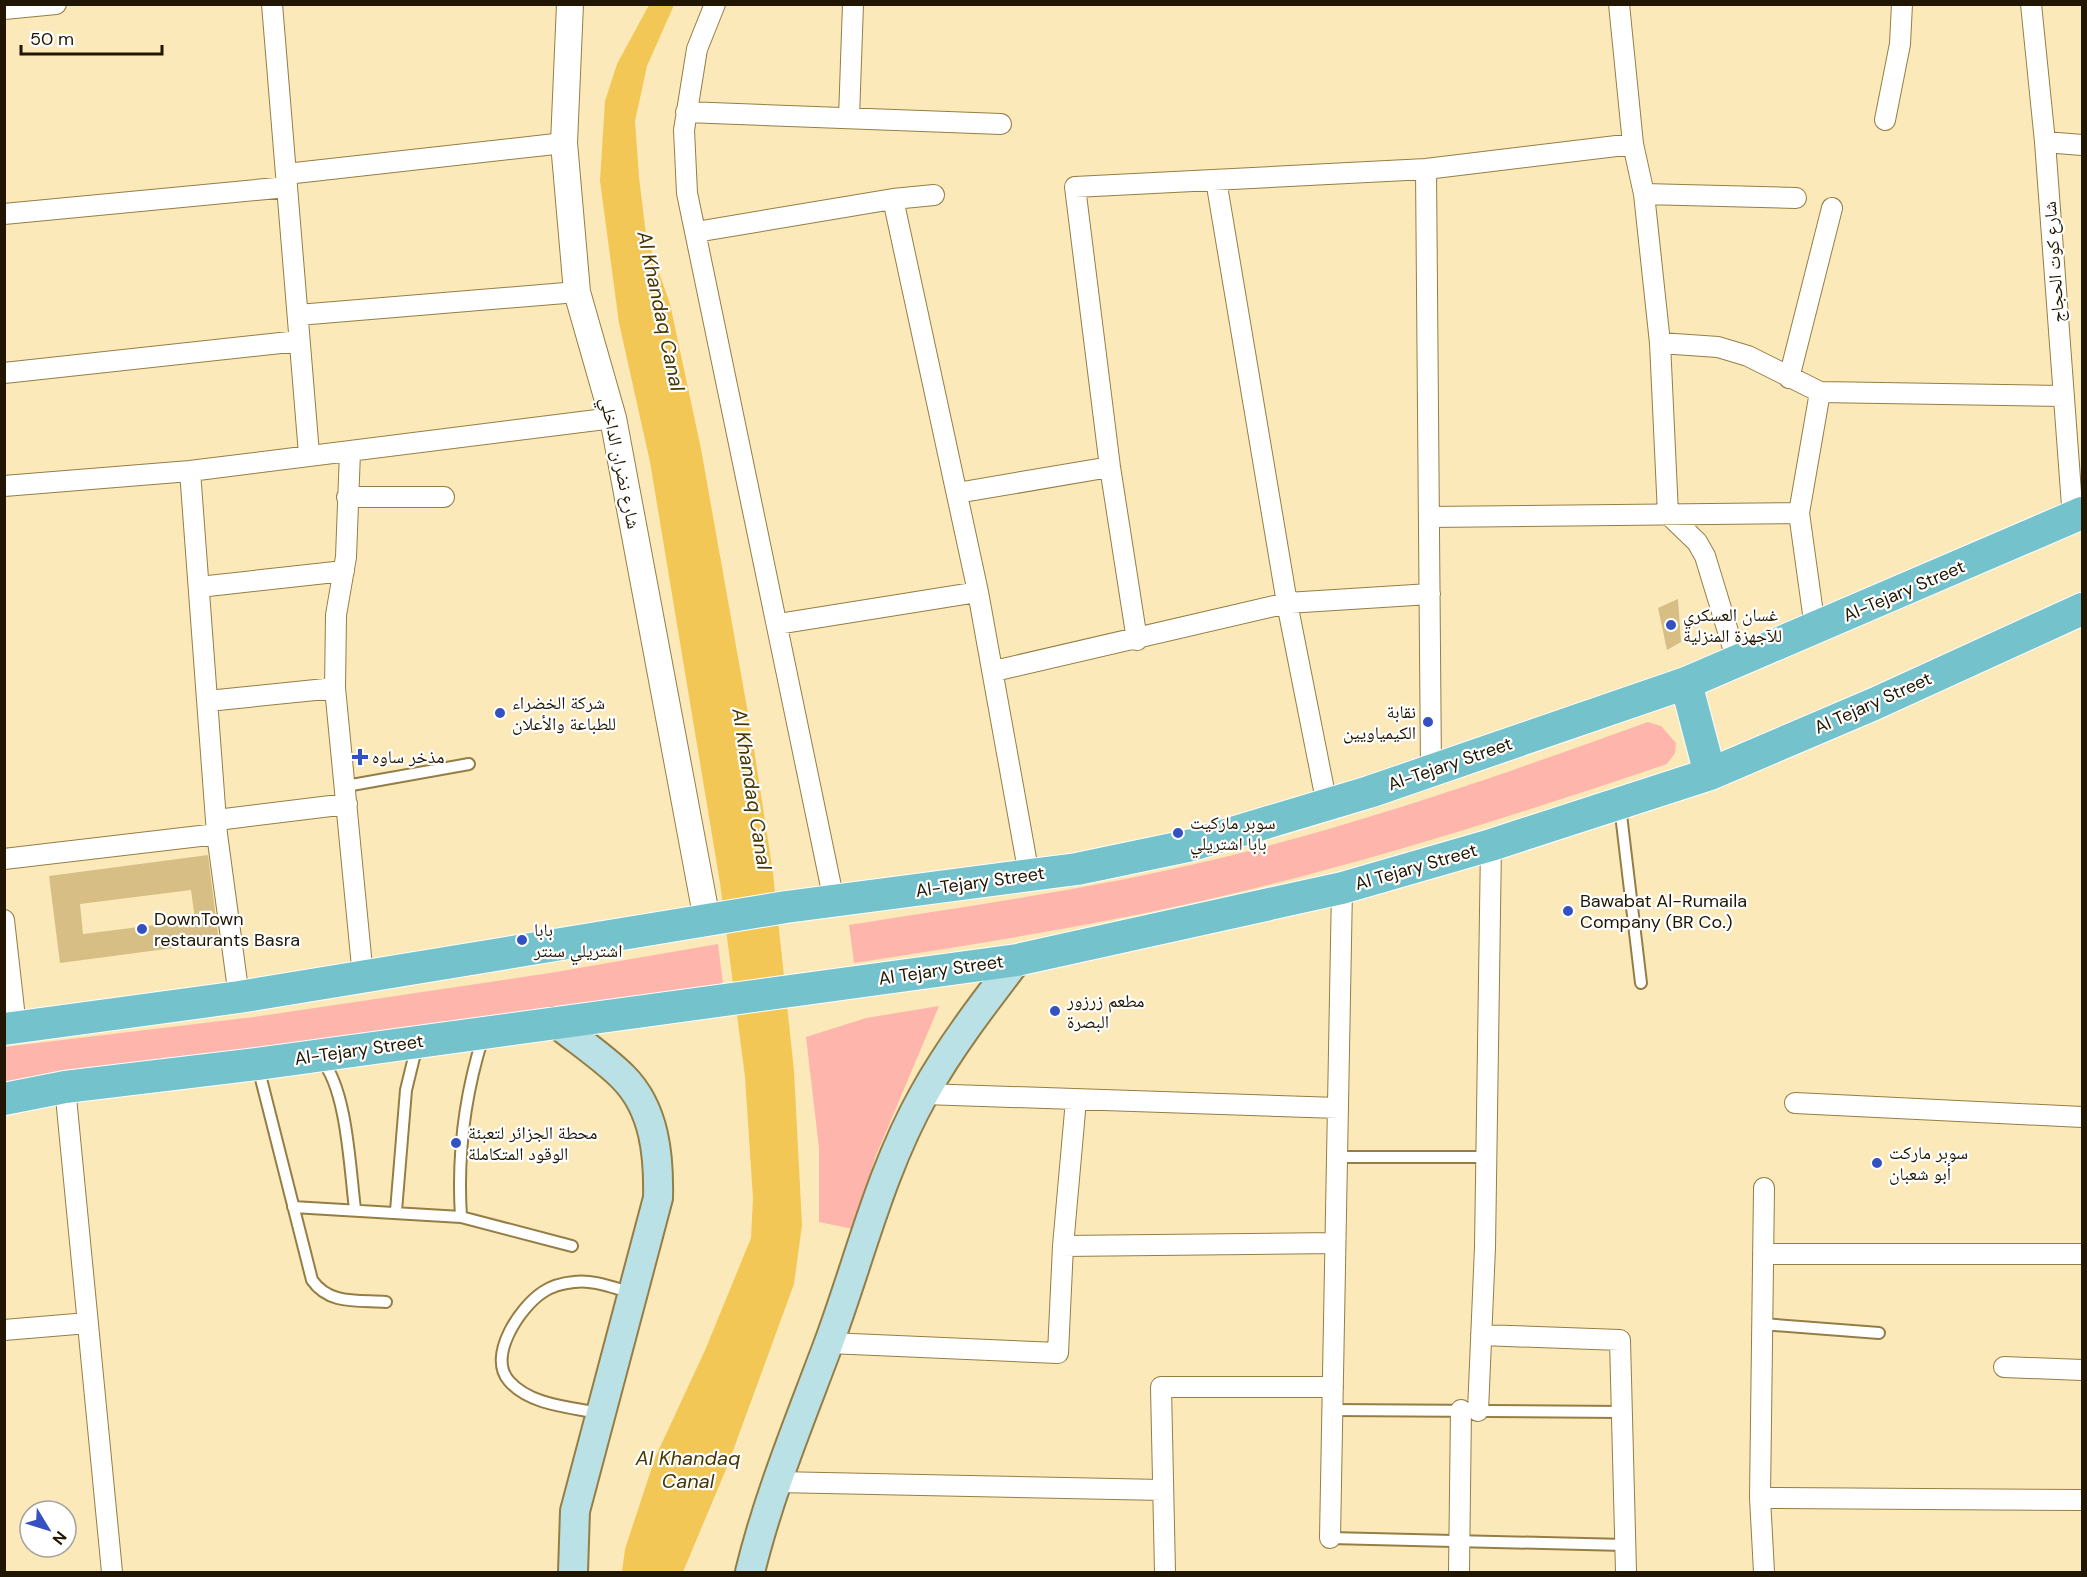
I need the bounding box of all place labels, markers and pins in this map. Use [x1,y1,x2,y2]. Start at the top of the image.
place label: غسان العسكري للآجهزة المنزلية [1683,603,1782,648]
marker: غسان العسكري للآجهزة المنزلية [1664,618,1678,632]
place label: شركة الخضراء للطباعة والأعلان [512,691,616,736]
place label: نقابة الكيمياويين [1343,700,1416,745]
marker: شركة الخضراء للطباعة والأعلان [493,706,507,720]
marker: نقابة الكيمياويين [1421,715,1435,729]
place label: مذخر ساوه [372,745,444,769]
marker: مذخر ساوه [353,750,367,764]
place label: سوبر ماركيت بابا اشتريلي [1190,811,1276,859]
marker: سوبر ماركيت بابا اشتريلي [1171,826,1185,840]
place label: Bawabat Al-Rumaila Company (BR Co.) [1580,889,1747,934]
marker: Bawabat Al-Rumaila Company (BR Co.) [1561,904,1575,918]
place label: DownTown restaurants Basra [154,907,300,952]
place label: بابا اشتريلي سنتر [533,918,622,966]
marker: DownTown restaurants Basra [135,922,149,936]
marker: بابا اشتريلي سنتر [515,933,529,947]
place label: مطعم زرزور البصرة [1066,989,1145,1034]
marker: مطعم زرزور البصرة [1048,1004,1062,1018]
place label: محطة الجزائر لتعبئة الوقود المتكاملة [468,1121,598,1166]
marker: محطة الجزائر لتعبئة الوقود المتكاملة [449,1136,463,1150]
place label: سوبر ماركت أبو شعبان [1889,1141,1968,1186]
marker: سوبر ماركت أبو شعبان [1870,1156,1884,1170]

